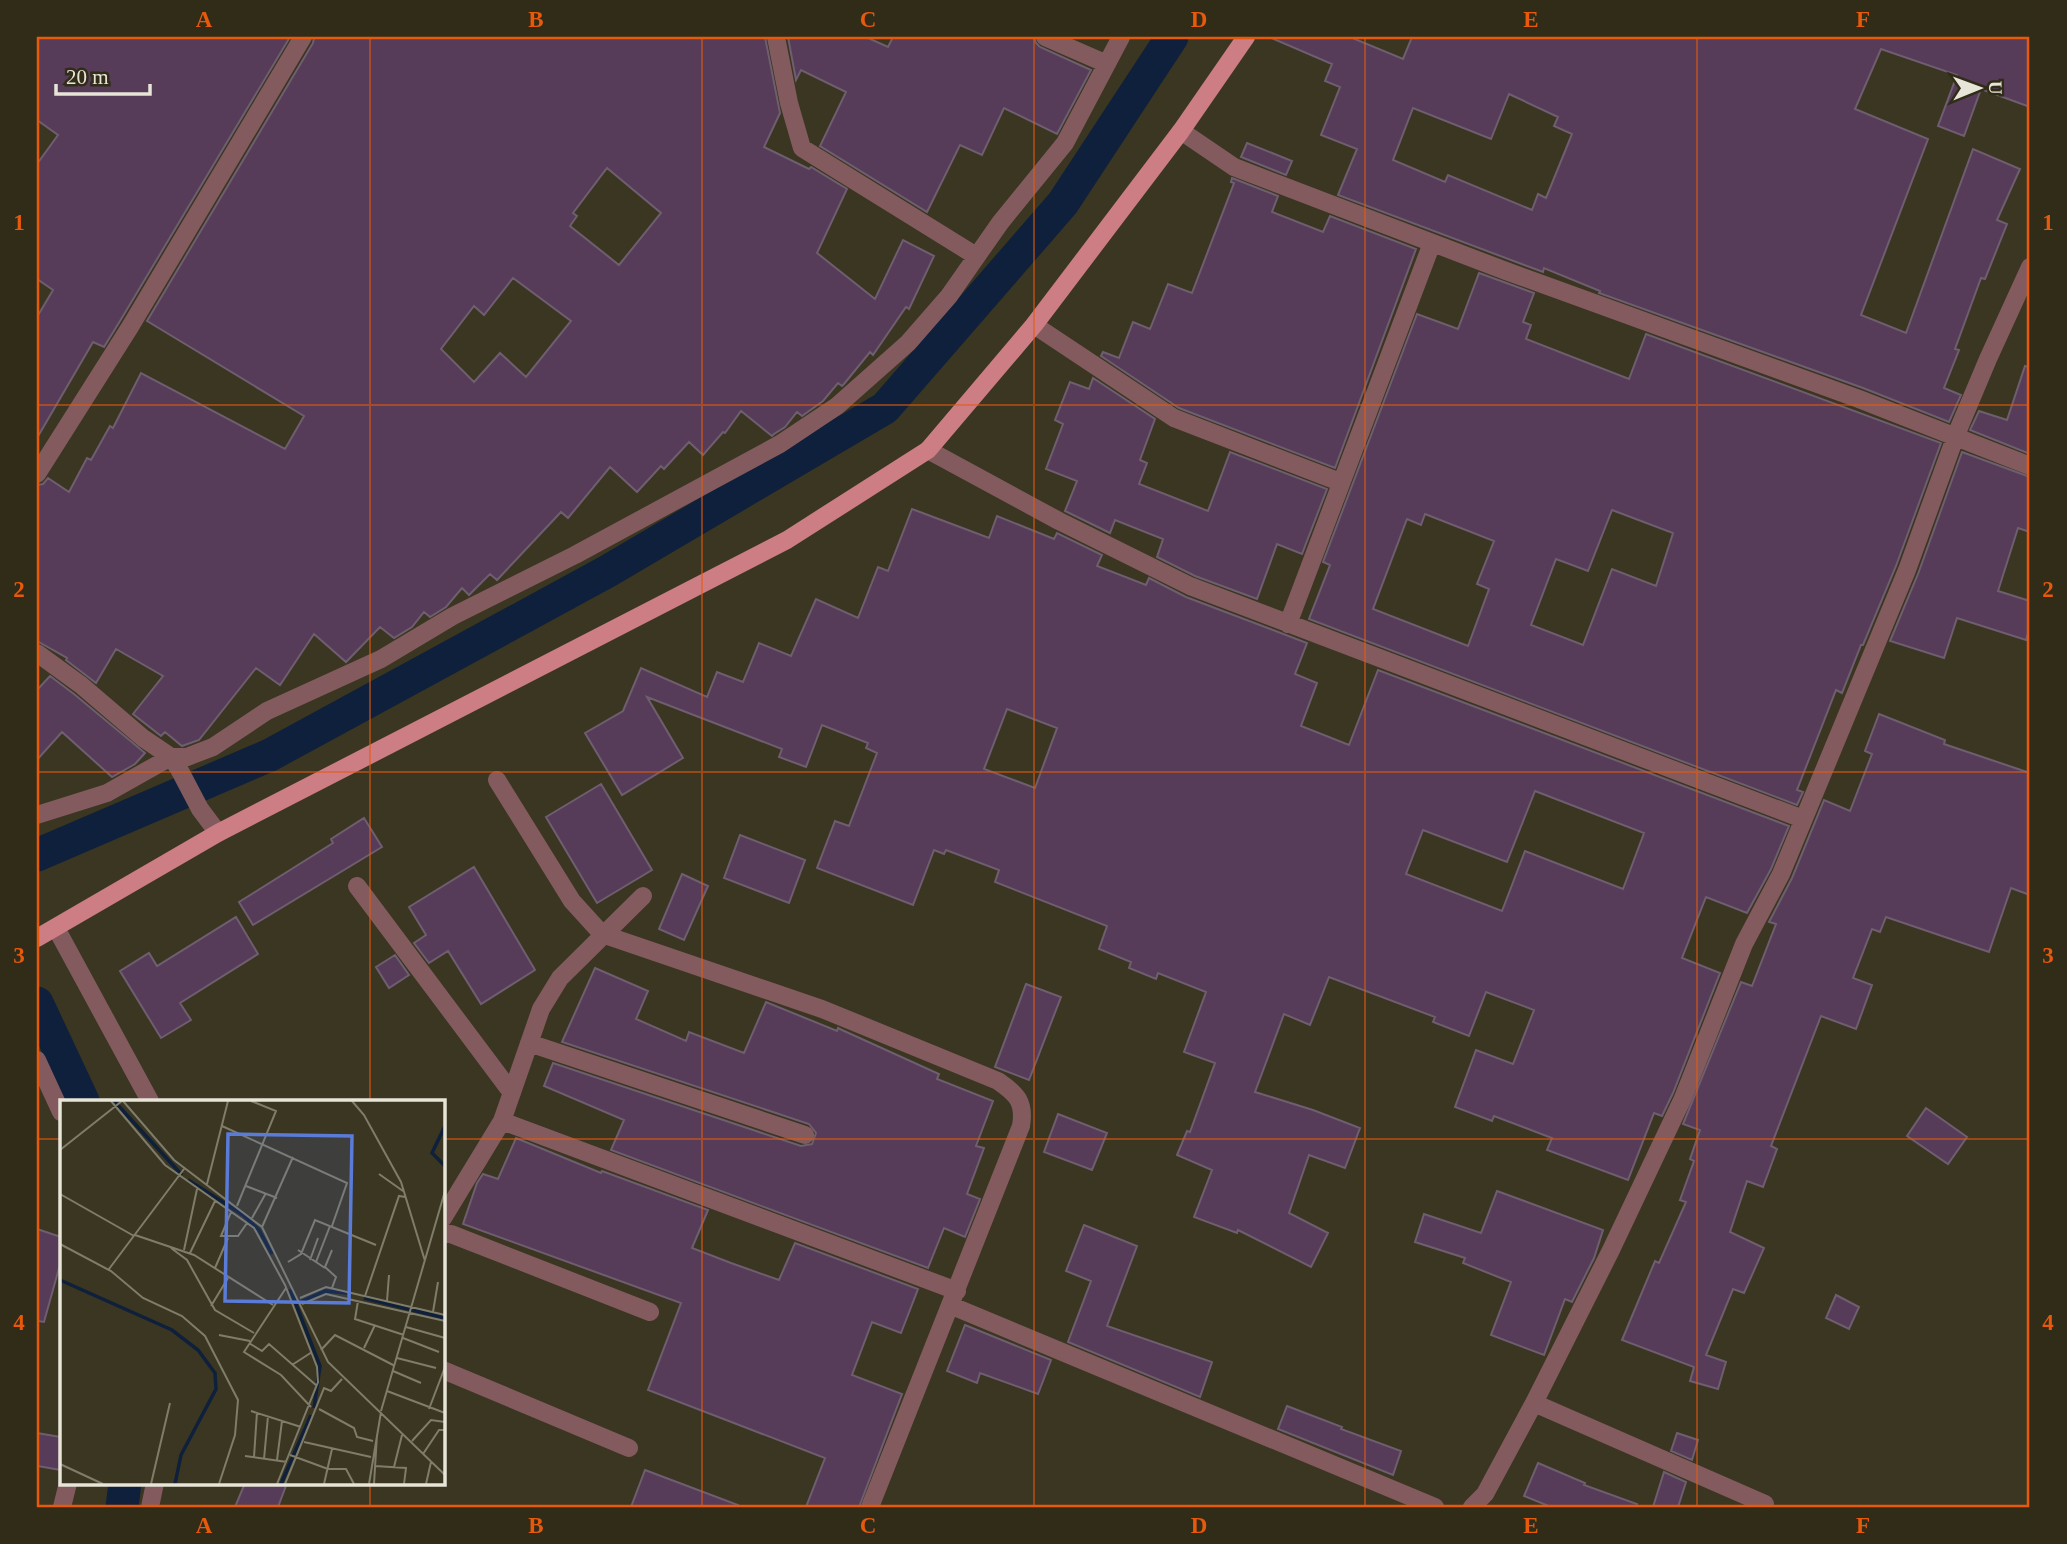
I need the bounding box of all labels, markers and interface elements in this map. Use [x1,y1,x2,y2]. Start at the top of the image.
text: A [196,7,213,32]
text: B [528,7,544,32]
text: C [860,7,876,32]
text: D [1191,7,1207,32]
text: E [1523,7,1539,32]
text: F [1856,7,1870,32]
scale bar [56,52,150,96]
north arrow [1944,52,2014,122]
text: 20 m [66,65,109,89]
text: U [1985,81,2006,95]
text: 1 [13,210,25,235]
text: 1 [2042,210,2054,235]
text: 2 [13,577,25,602]
text: 2 [2042,577,2054,602]
text: 3 [13,943,25,968]
text: 3 [2042,943,2054,968]
inset map [60,1100,444,1484]
text: 4 [13,1310,25,1335]
text: 4 [2042,1310,2054,1335]
text: A [196,1513,213,1538]
text: B [528,1513,544,1538]
text: C [860,1513,876,1538]
text: D [1191,1513,1207,1538]
text: E [1523,1513,1539,1538]
text: F [1856,1513,1870,1538]

